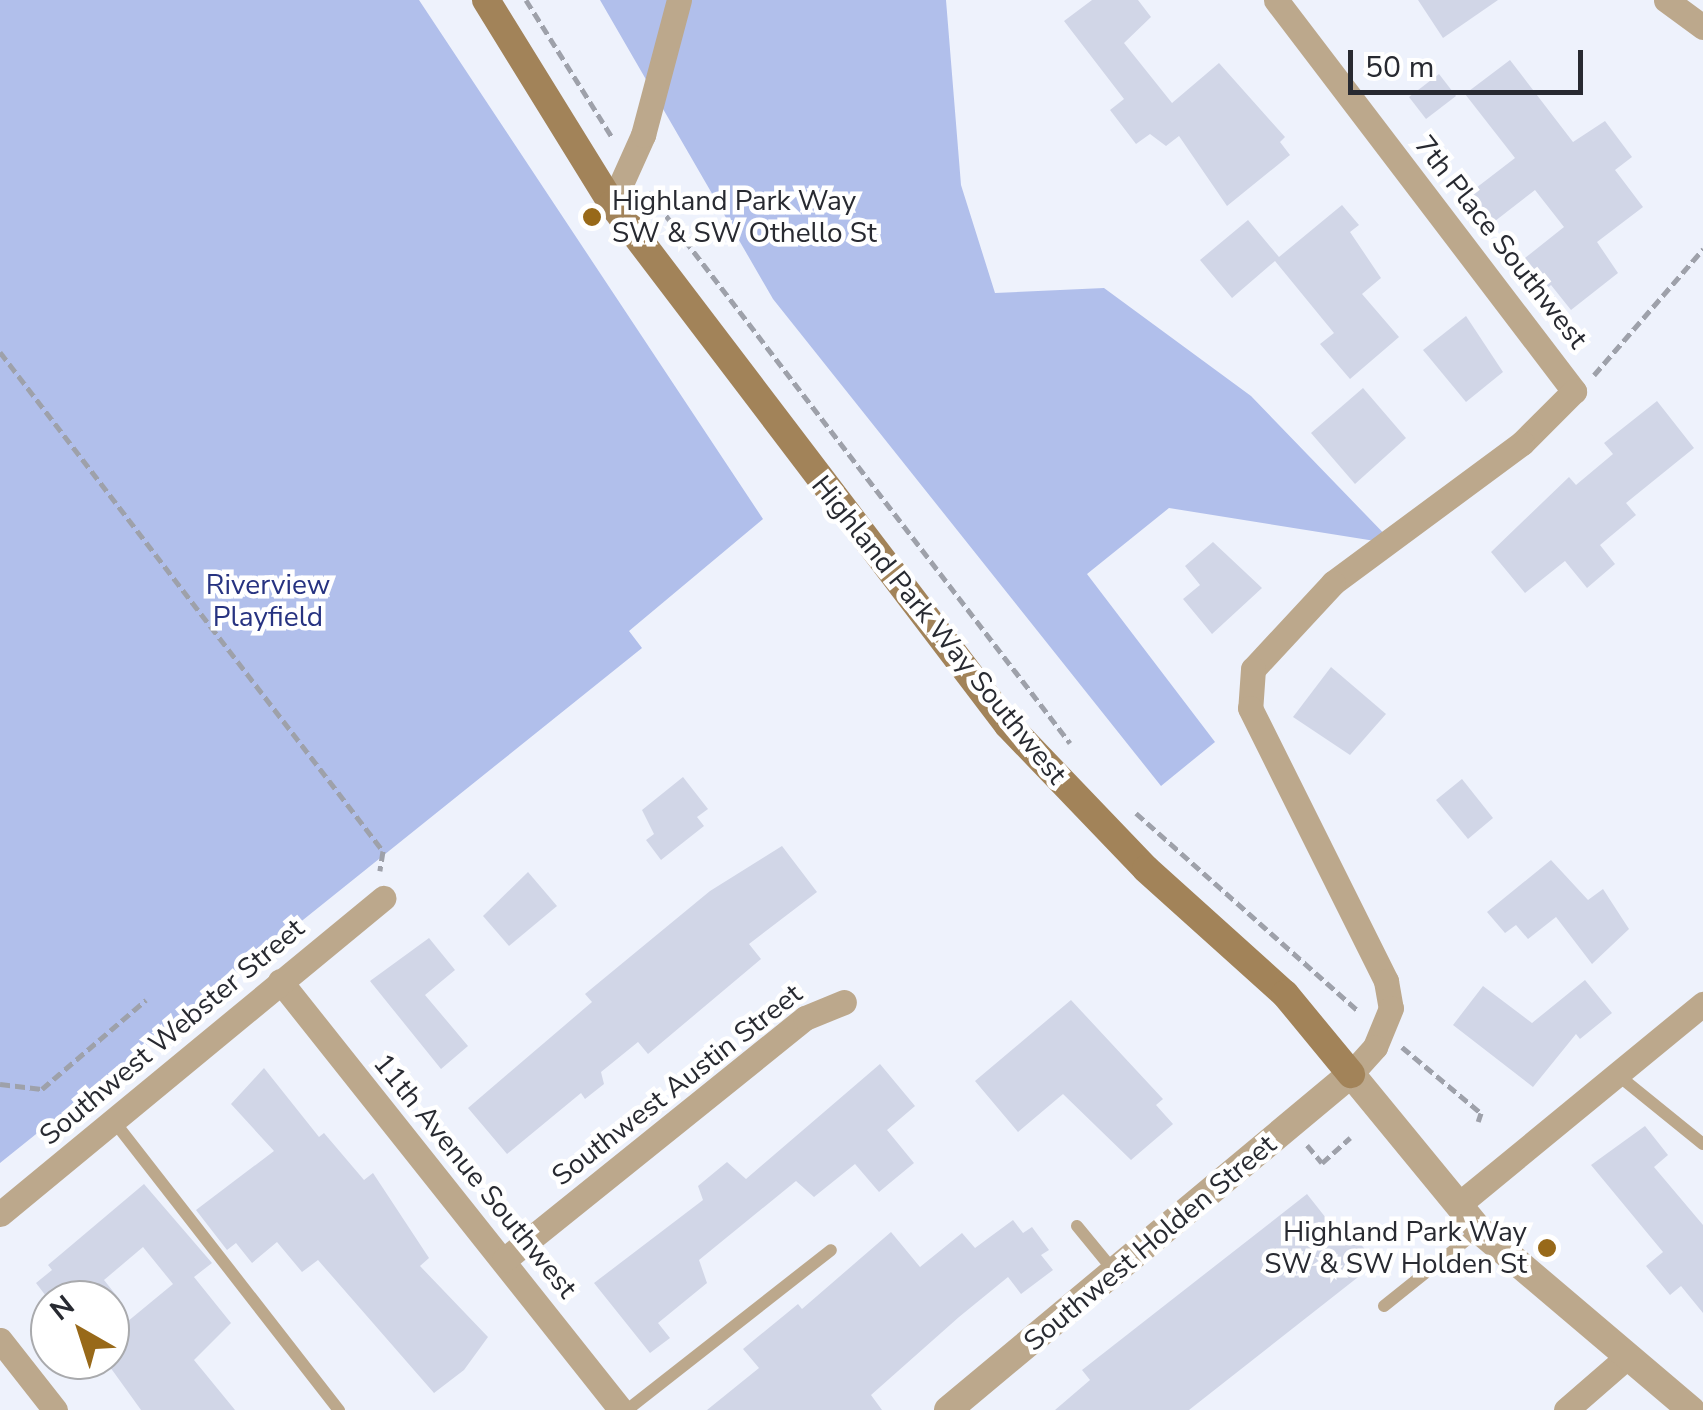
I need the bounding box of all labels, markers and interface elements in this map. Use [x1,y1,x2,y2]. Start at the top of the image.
scale bar [1353,30,1588,92]
text: 50 m [1365,47,1434,88]
street label: 7th Place Southwest [1407,129,1595,355]
place label: Highland Park Way SW & SW Othello St [612,184,877,250]
marker: Highland Park Way SW & SW Othello St [581,206,603,228]
street label: Highland Park Way Southwest [804,469,1074,791]
park label: Riverview Playfield [206,568,330,634]
street label: Southwest Webster Street [33,912,311,1152]
street label: Southwest Austin Street [545,977,809,1193]
street label: 11th Avenue Southwest [366,1047,584,1305]
street label: Southwest Holden Street [1017,1128,1283,1358]
place label: Highland Park Way SW & SW Holden St [1264,1215,1527,1281]
marker: Highland Park Way SW & SW Holden St [1536,1237,1558,1259]
north arrow [30,1280,130,1380]
text: N [42,1287,82,1330]

